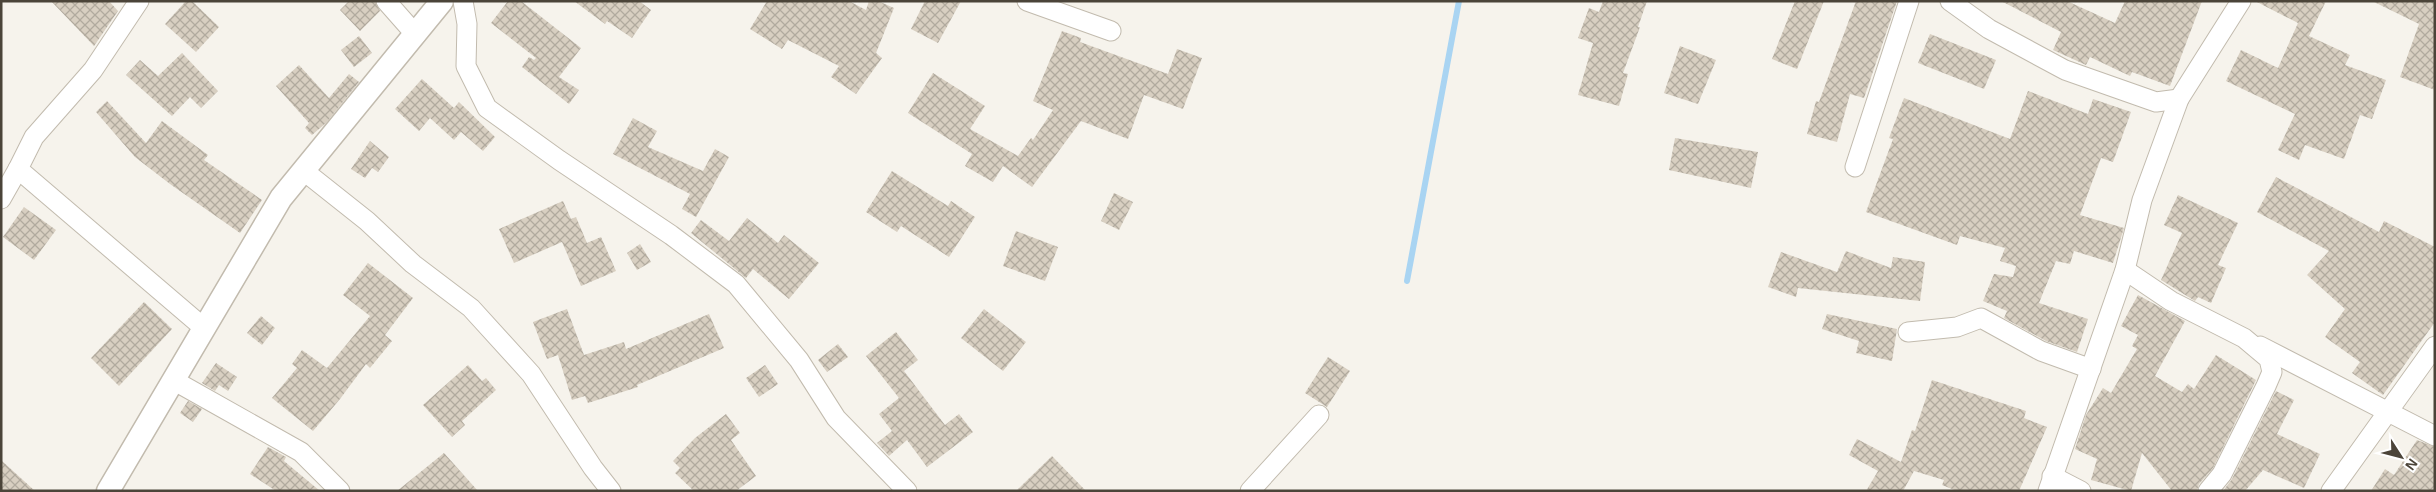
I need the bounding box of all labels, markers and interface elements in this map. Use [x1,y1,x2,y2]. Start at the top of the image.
north arrow [2376,432,2426,482]
text: N [2402,456,2421,473]

